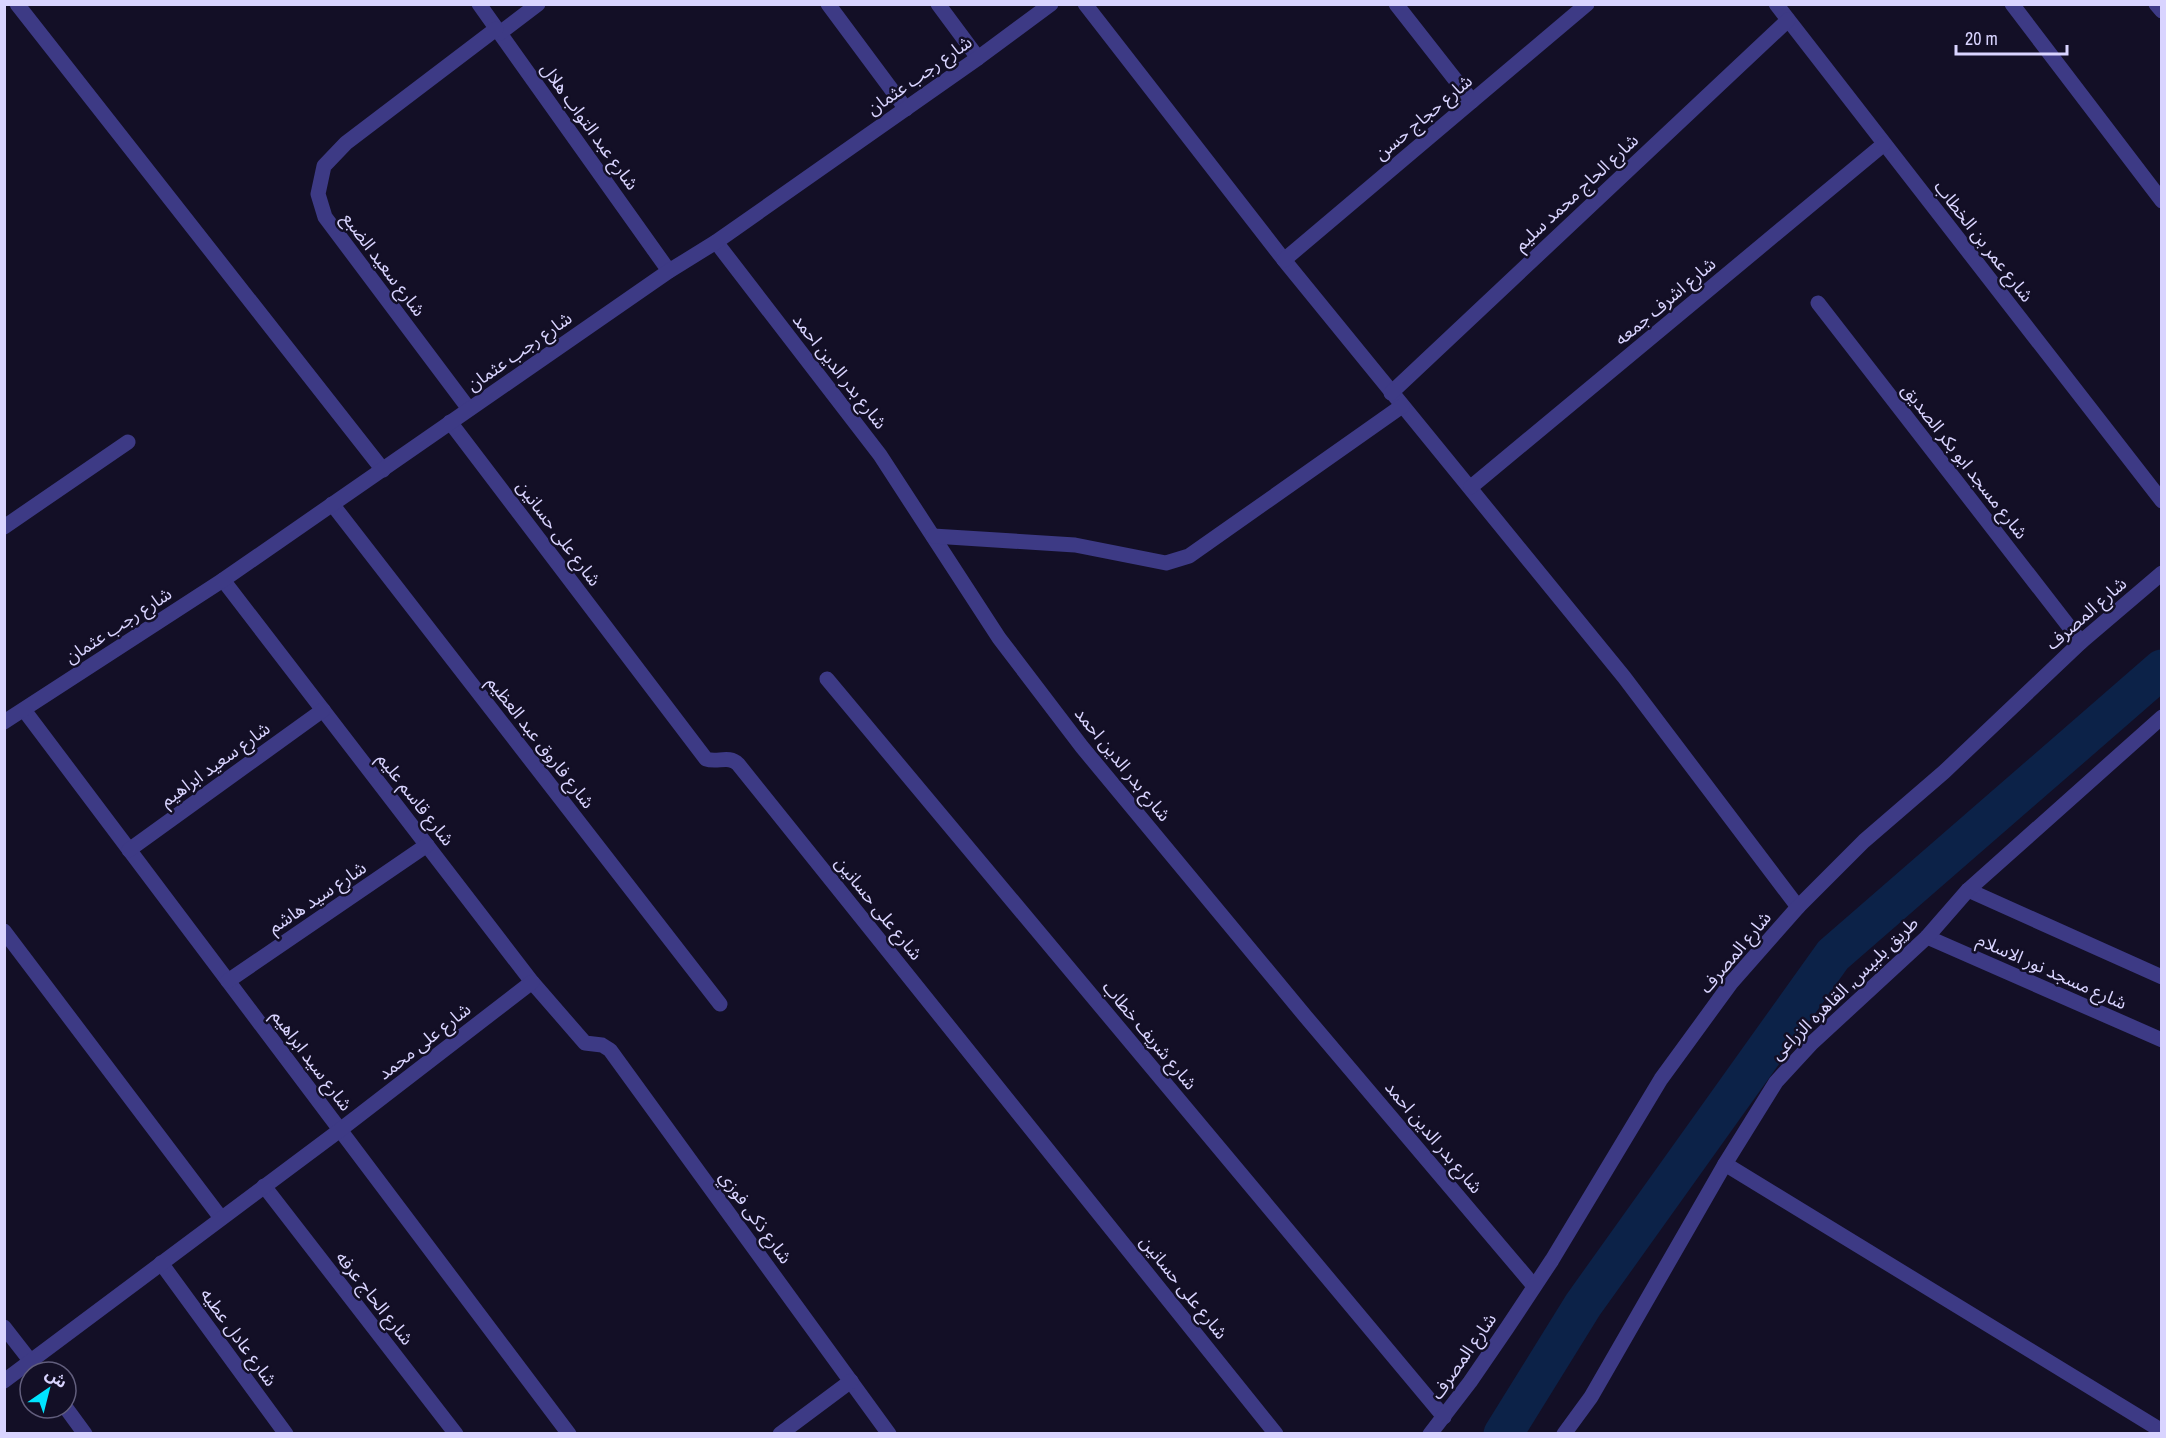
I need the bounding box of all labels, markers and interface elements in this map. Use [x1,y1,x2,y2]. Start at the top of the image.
scale bar [1956,18,2067,56]
text: 20 m [1965,26,1998,51]
street label: شارع رجب عثمان [861,29,978,122]
street label: شارع عبد التواب هلال [534,57,645,196]
street label: شارع حجاج حسن [1369,68,1479,167]
street label: شارع الحاج محمد سليم [1508,128,1645,258]
street label: شارع عمر بن الخطاب [1927,175,2040,308]
street label: شارع سعيد الضبع [335,207,432,323]
street label: شارع اشرف جمعه [1609,251,1722,352]
street label: شارع رجب عثمان [461,305,578,398]
street label: شارع بدر الدين احمد [785,308,893,435]
street label: شارع مسجد ابو بكر الصديق [1895,378,2034,545]
street label: شارع على حسانين [509,475,607,592]
street label: شارع المصرف [2040,571,2133,657]
street label: شارع رجب عثمان [60,581,178,671]
street label: شارع فاروق عبد العظيم [480,670,601,815]
street label: شارع بدر الدين احمد [1068,702,1177,828]
street label: شارع سعيد ابراهيم [155,716,276,814]
street label: شارع قاسم عليم [370,747,460,852]
street label: شارع على حسانين [828,851,929,966]
street label: شارع سيد هاشم [263,855,372,941]
street label: شارع المصرف [1693,906,1778,1000]
street label: طريق بلبيس, القاهره الزراعى [1764,911,1924,1065]
street label: شارع مسجد نور الاسلام [1972,927,2131,1017]
street label: شارع شريف خطاب [1095,975,1203,1096]
street label: شارع على محمد [372,997,477,1087]
street label: شارع سيد ابراهيم [264,1004,358,1117]
street label: شارع بدر الدين احمد [1378,1075,1489,1200]
street label: شارع ذكى فوزي [712,1165,798,1270]
street label: شارع على حسانين [1133,1230,1234,1345]
street label: شارع الحاج عرفه [329,1246,420,1351]
street label: شارع عادل عطيه [193,1283,283,1392]
street label: شارع المصرف [1424,1308,1504,1405]
north arrow [18,1360,78,1420]
text: ش [41,1362,72,1393]

